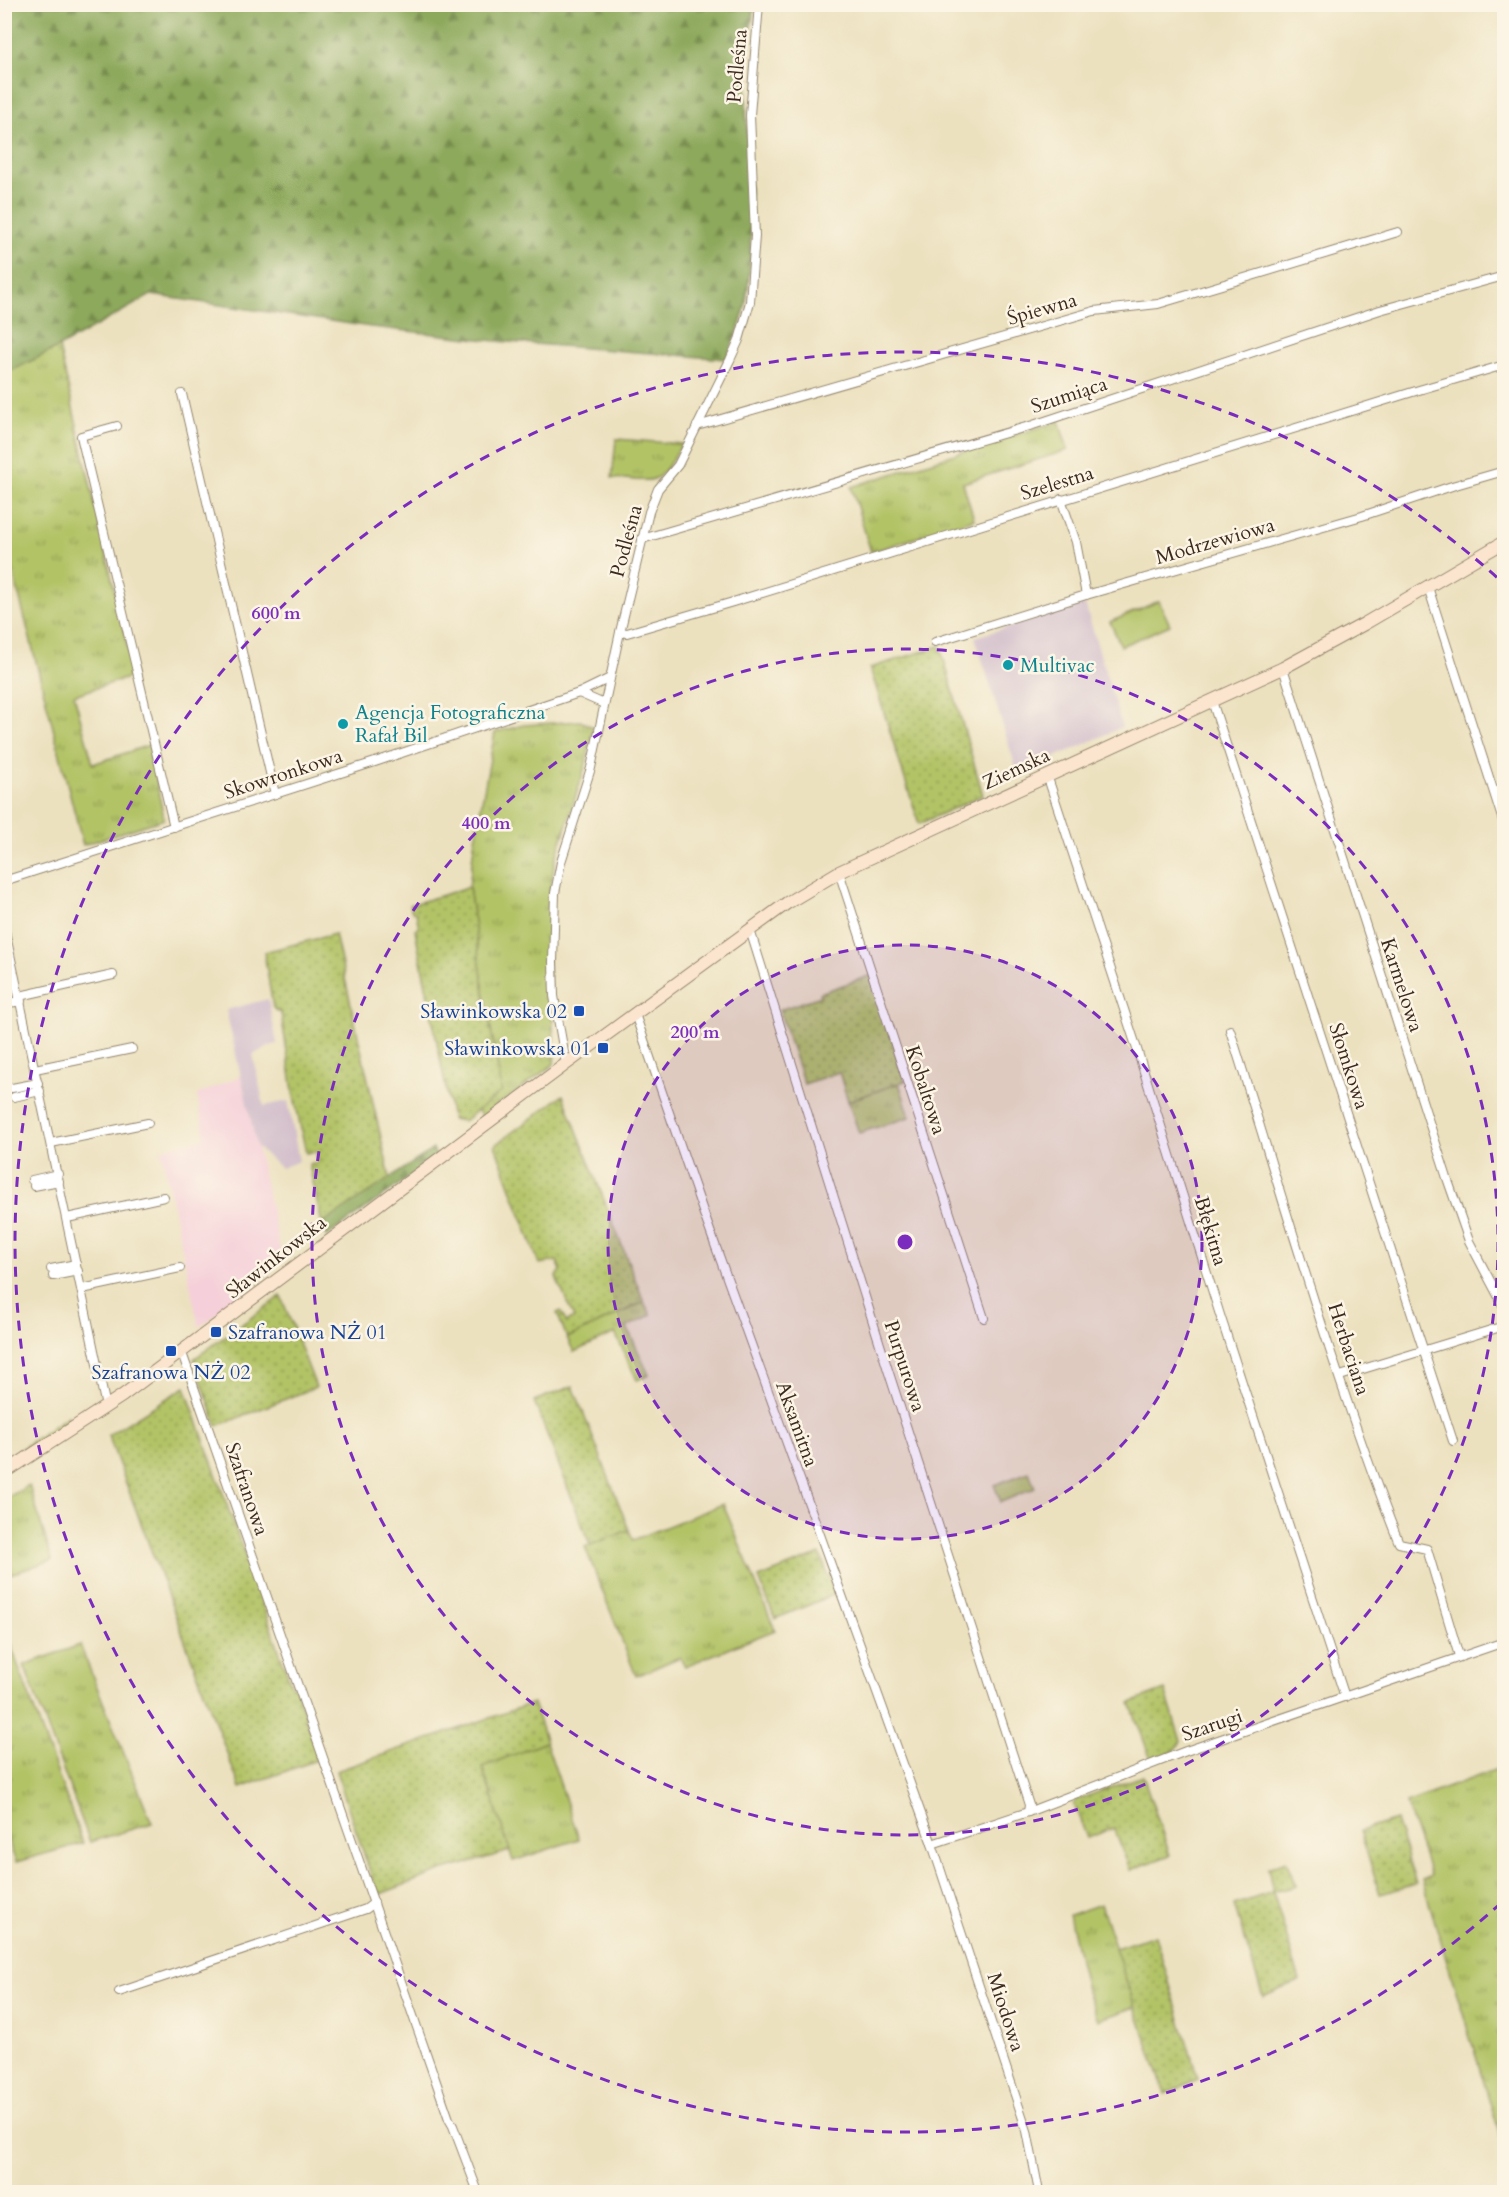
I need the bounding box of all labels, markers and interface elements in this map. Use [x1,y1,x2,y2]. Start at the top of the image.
street label: Podleśna [720,28,754,104]
street label: Śpiewna [1004,286,1080,332]
street label: Szumiąca [1027,370,1111,420]
street label: Szelestna [1017,459,1097,507]
street label: Podleśna [603,501,649,580]
street label: Modrzewiowa [1152,511,1278,571]
text: 600 m [251,601,301,626]
place label: Multivac [1020,652,1095,679]
marker: Multivac [1001,658,1015,672]
place label: Agencja Fotograficzna Rafał Bil [355,699,546,749]
marker: Agencja Fotograficzna Rafał Bil [336,717,350,731]
street label: Ziemska [978,741,1055,796]
street label: Skowronkowa [220,742,346,806]
text: 400 m [461,811,511,836]
street label: Karmelowa [1374,935,1430,1036]
place label: Sławinkowska 02 [420,998,567,1025]
marker: Sławinkowska 02 [572,1004,586,1018]
street label: Słomkowa [1322,1019,1376,1113]
text: 200 m [670,1020,720,1045]
place label: Sławinkowska 01 [444,1035,591,1062]
marker: Sławinkowska 01 [596,1041,610,1055]
street label: Kobaltowa [899,1042,953,1138]
street label: Błękitna [1188,1193,1234,1269]
street label: Sławinkowska [220,1209,332,1305]
centre of rings [895,1232,915,1252]
street label: Herbaciana [1321,1299,1377,1399]
street label: Purpurowa [878,1317,933,1415]
place label: Szafranowa NŻ 01 [228,1319,387,1346]
marker: Szafranowa NŻ 01 [209,1325,223,1339]
marker: Szafranowa NŻ 02 [164,1344,178,1358]
place label: Szafranowa NŻ 02 [91,1359,251,1386]
street label: Aksamitna [769,1378,825,1471]
street label: Szafranowa [219,1439,276,1539]
street label: Szarugi [1178,1702,1246,1748]
street label: Miodowa [981,1969,1032,2055]

